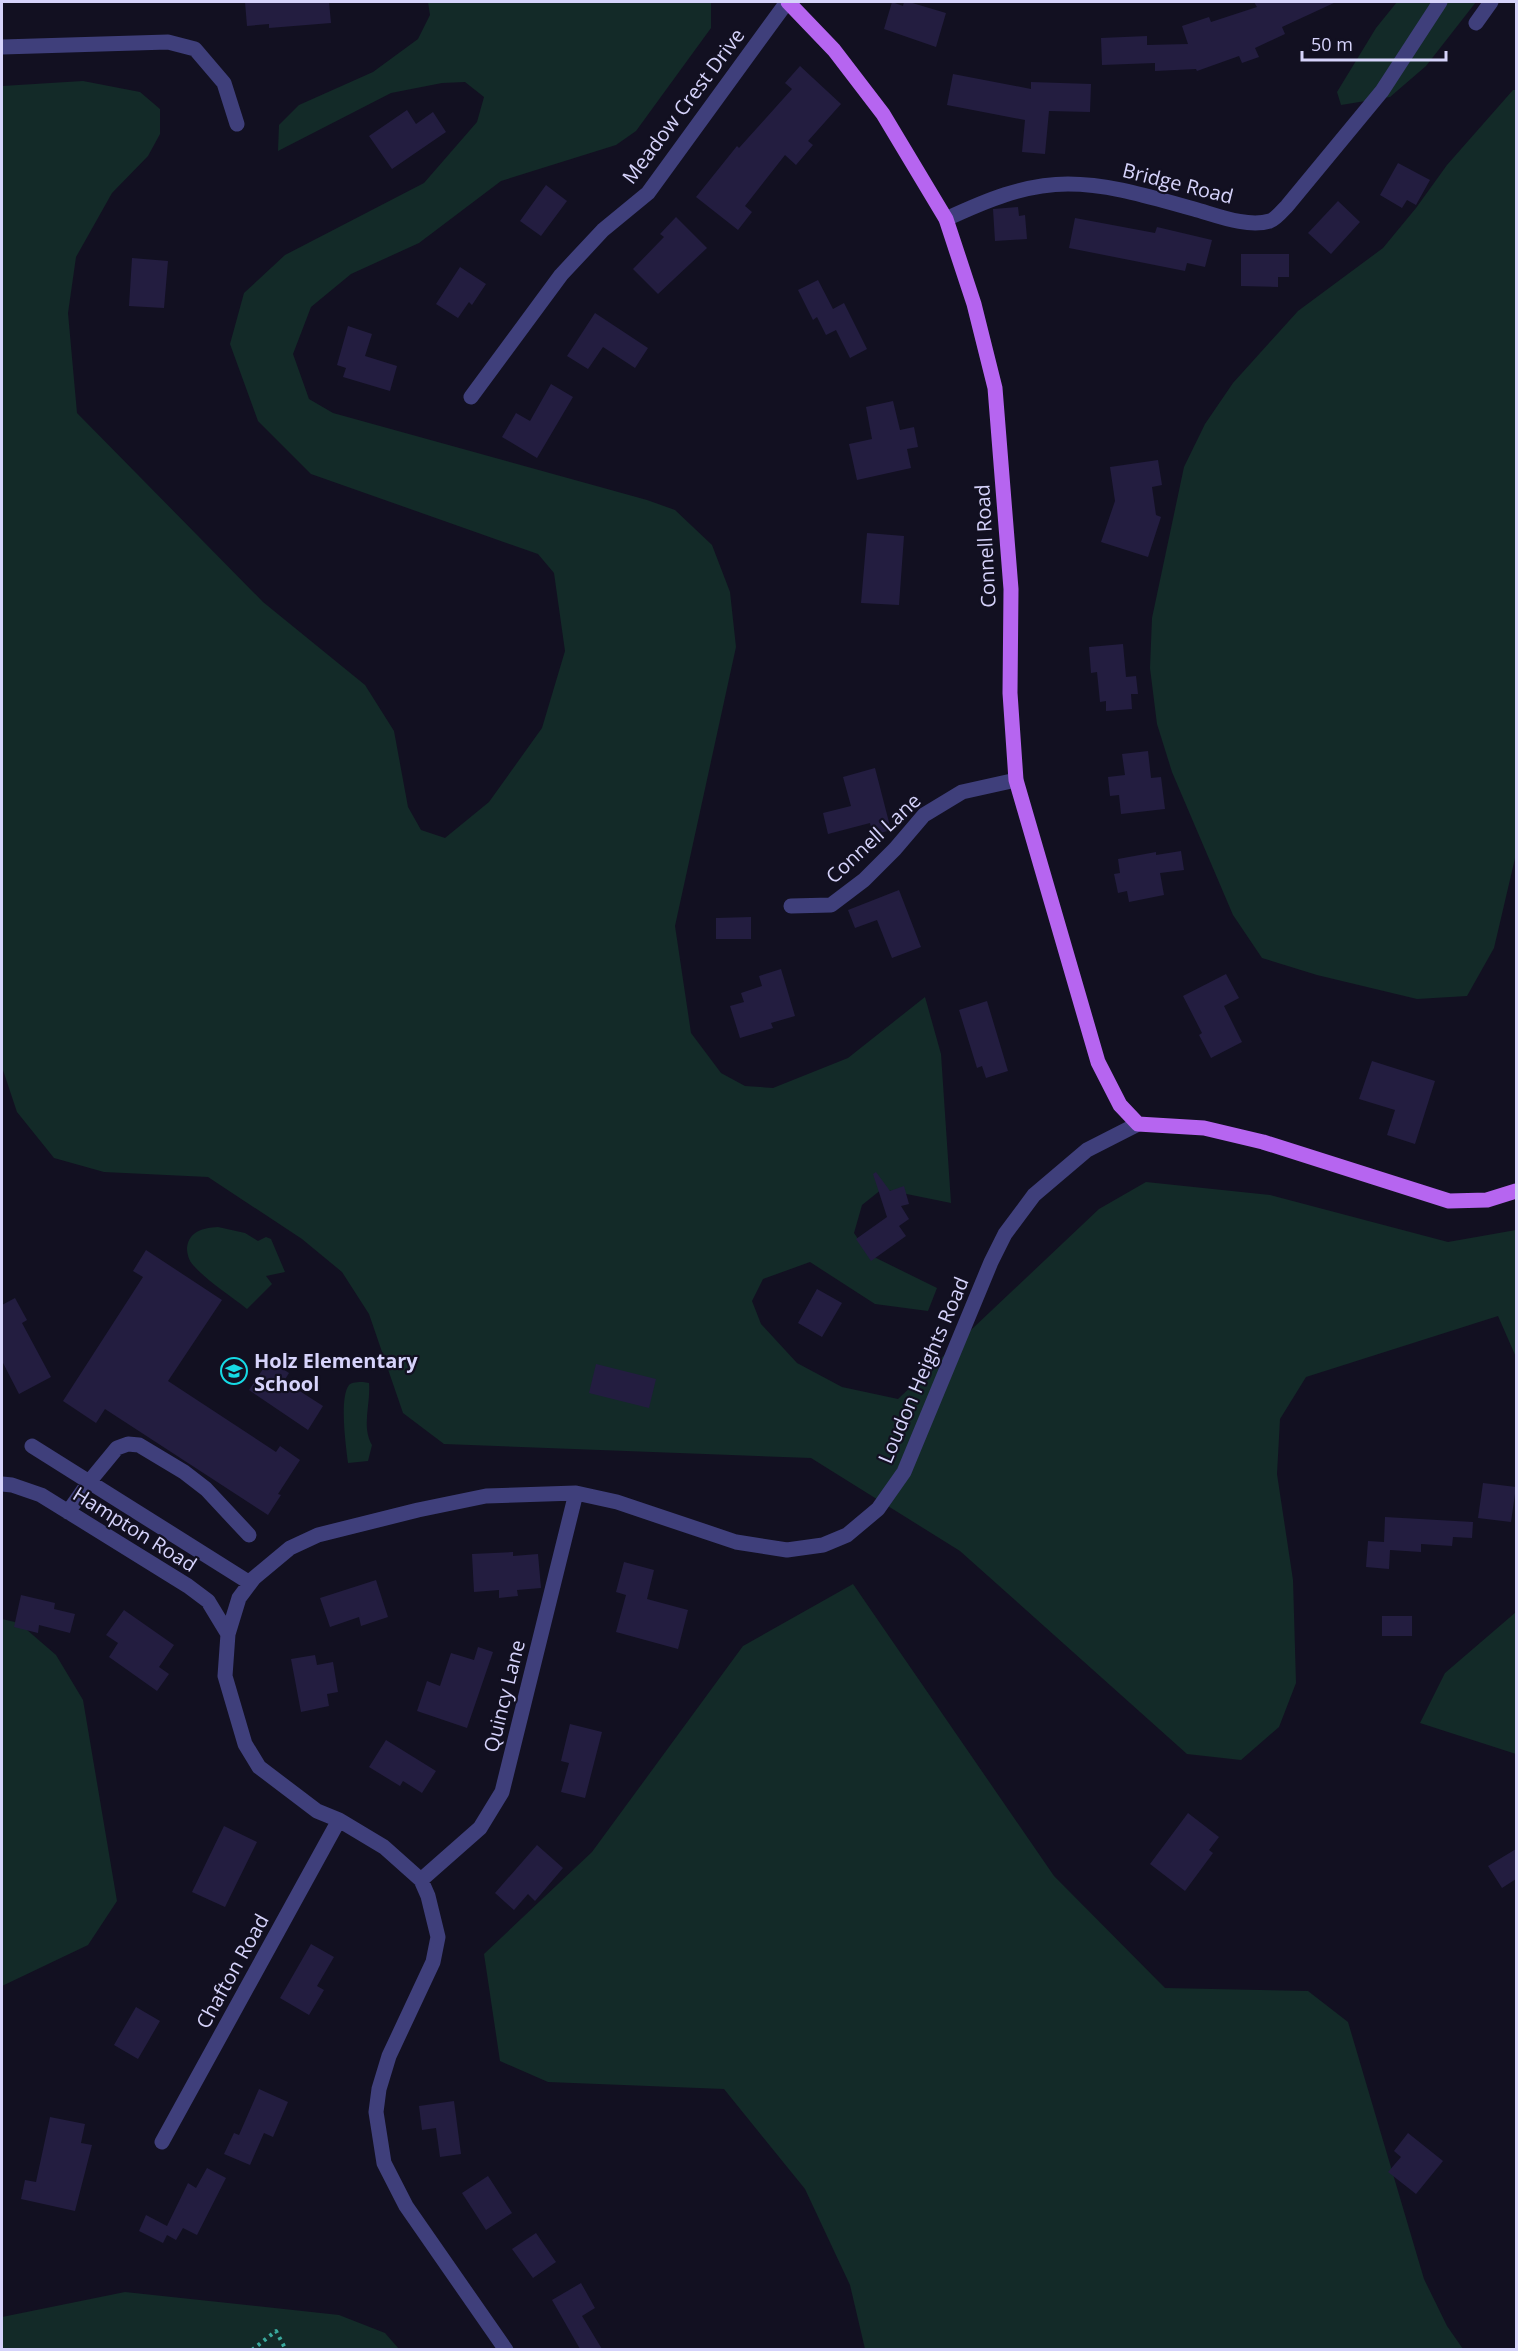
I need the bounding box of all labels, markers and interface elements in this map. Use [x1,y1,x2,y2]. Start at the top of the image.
street label: Meadow Crest Drive [616,23,750,189]
scale bar [1302,24,1446,62]
text: 50 m [1311,32,1353,56]
street label: Bridge Road [1120,156,1236,210]
street label: Connell Road [968,484,1002,608]
street label: Connell Lane [820,787,926,889]
street label: Loudon Heights Road [871,1273,975,1467]
place label: Holz Elementary School [254,1347,418,1397]
school or university icon: Holz Elementary School [219,1356,249,1386]
street label: Hampton Road [68,1480,202,1578]
street label: Quincy Lane [477,1637,531,1755]
street label: Chafton Road [189,1909,275,2033]

